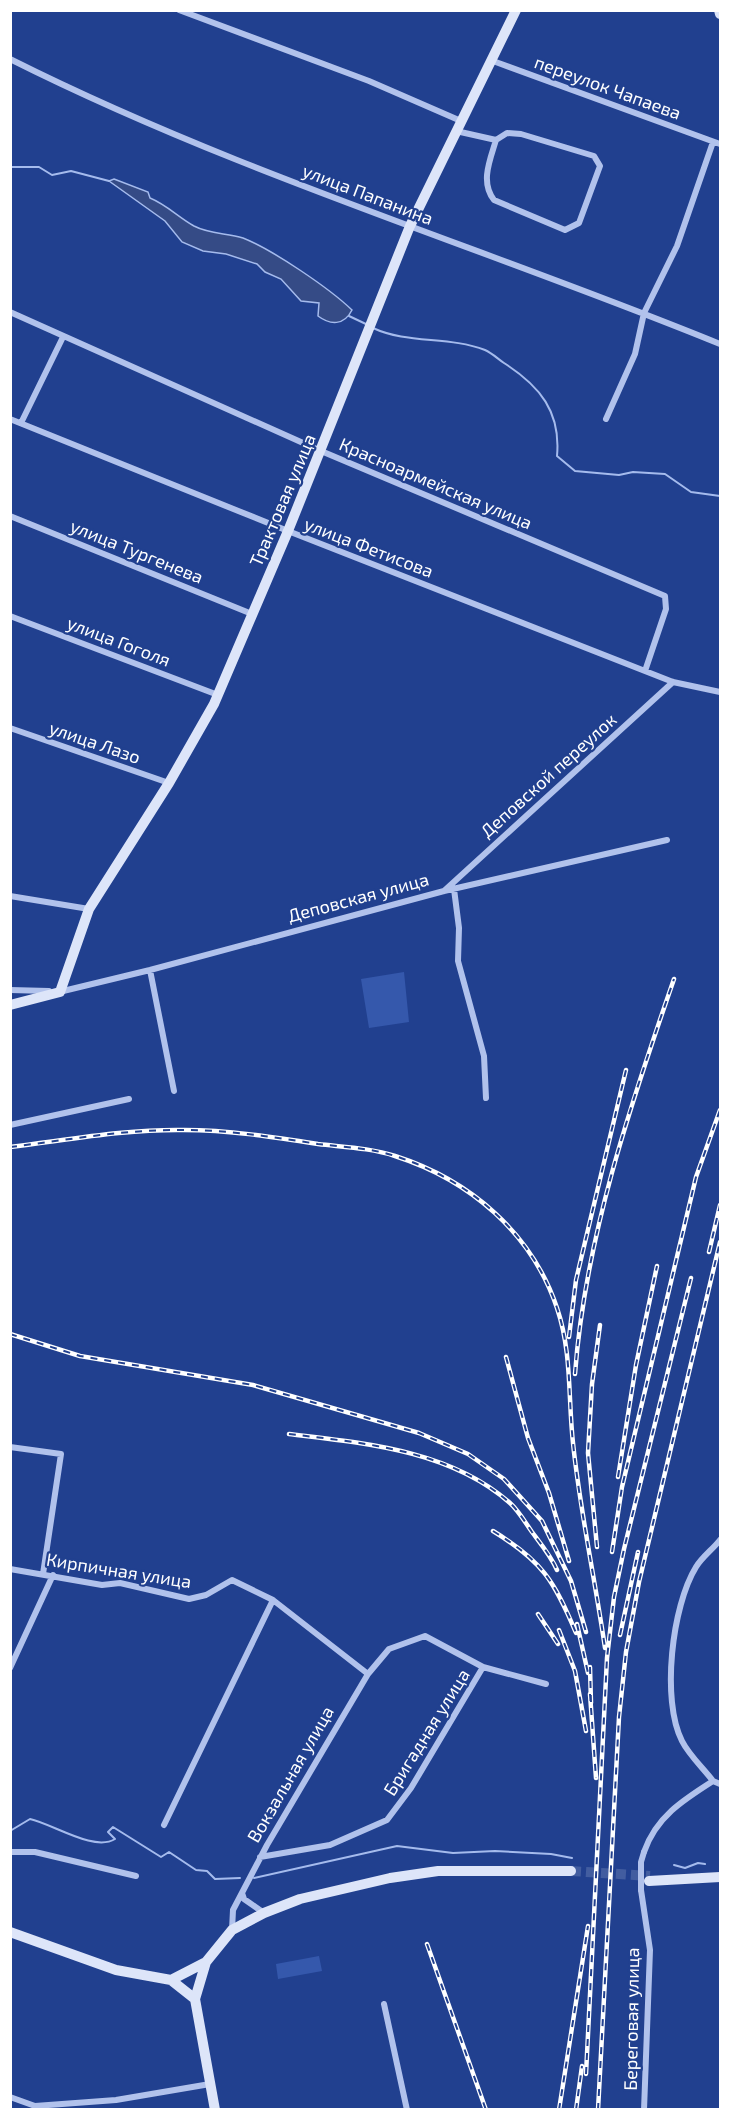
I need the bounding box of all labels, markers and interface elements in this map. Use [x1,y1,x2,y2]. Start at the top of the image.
street label: переулок Чапаева [532,50,684,124]
street label: улица Папанина [300,159,436,229]
street label: Трактовая улица [244,430,320,570]
street label: Красноармейская улица [336,432,536,534]
street label: улица Фетисова [301,512,437,582]
street label: улица Тургенева [67,514,207,588]
street label: улица Гоголя [64,611,174,671]
street label: Деповской переулок [475,708,621,842]
street label: улица Лазо [46,716,144,768]
street label: Деповская улица [285,868,431,926]
street label: Кирпичная улица [45,1548,193,1592]
street label: Бригадная улица [378,1665,474,1799]
street label: Вокзальная улица [242,1702,338,1846]
street label: Береговая улица [619,1947,643,2091]

